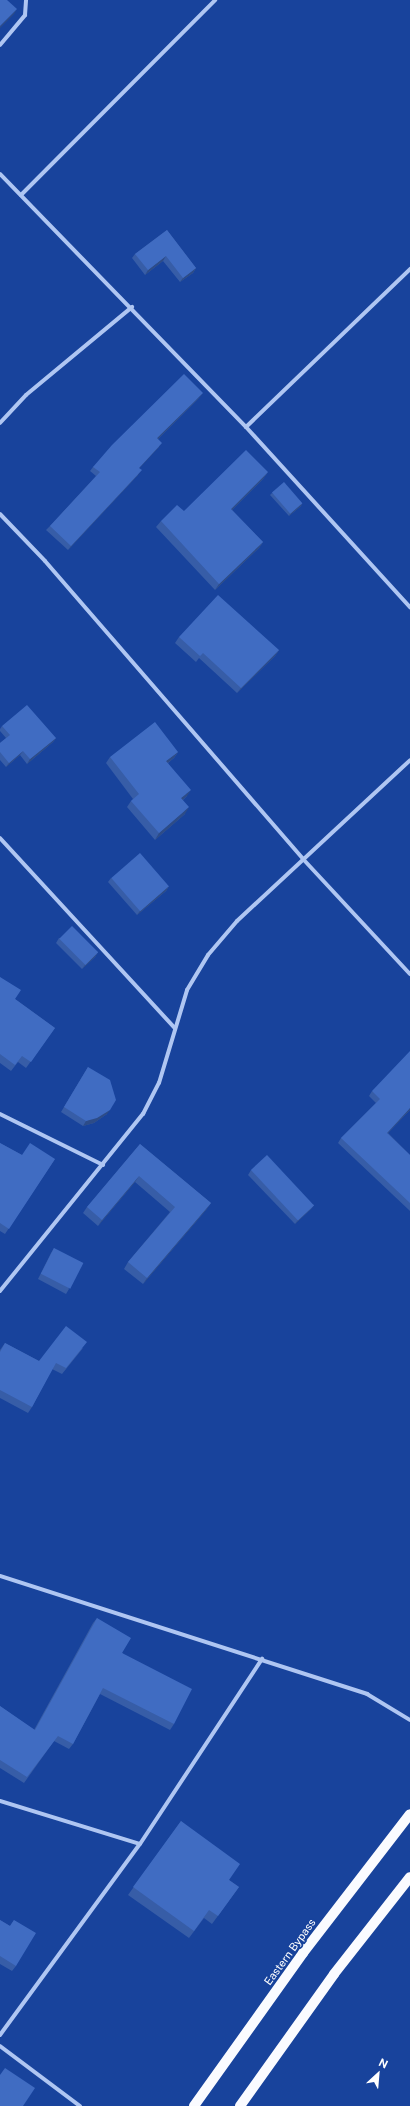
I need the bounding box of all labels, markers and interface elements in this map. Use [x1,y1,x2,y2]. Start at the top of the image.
street label: Eastern Bypass [262,1916,318,1988]
north arrow [358,2054,398,2094]
text: N [377,2056,390,2070]

